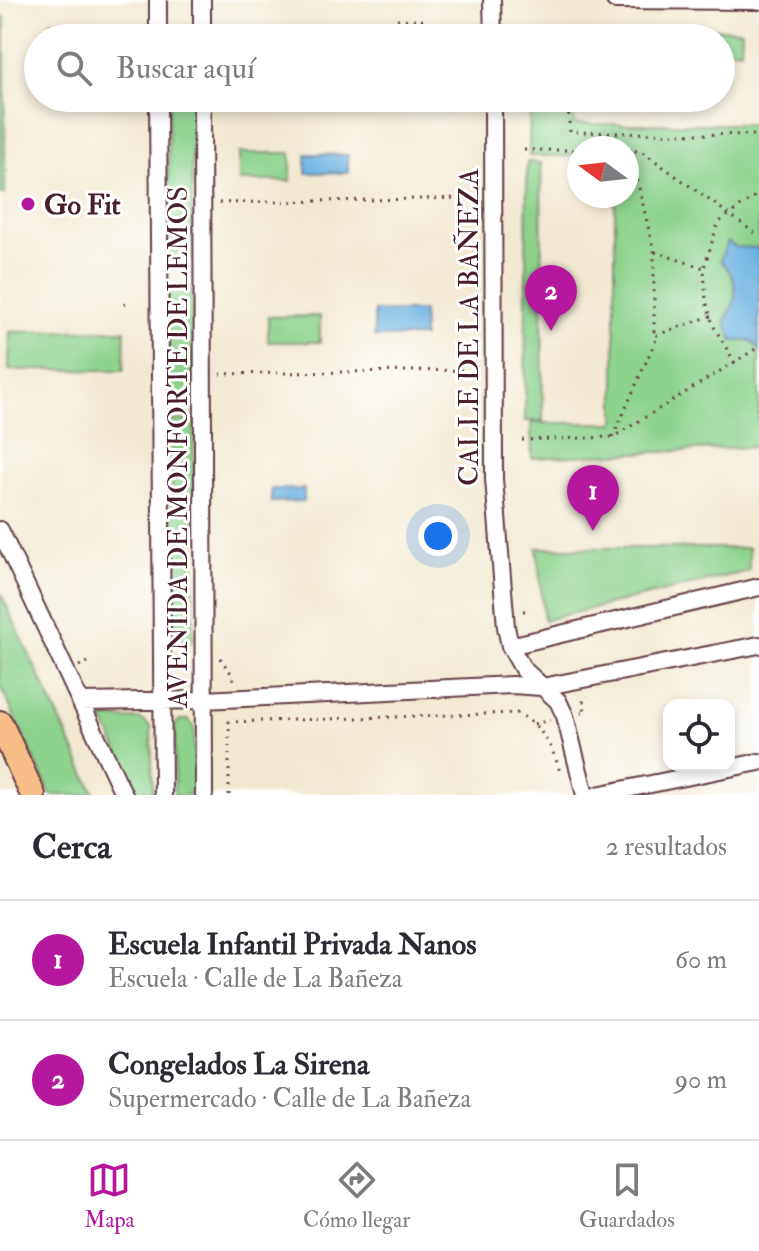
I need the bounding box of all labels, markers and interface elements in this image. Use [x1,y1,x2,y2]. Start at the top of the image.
search box [24,24,735,112]
icon: search [52,46,96,90]
text: Buscar aquí [116,50,255,87]
north arrow [567,136,639,208]
street label: CALLE DE LA BAÑEZA [452,168,487,486]
street label: AVENIDA DE MONFORTE DE LEMOS [161,186,196,709]
place label: Go Fit [44,188,121,223]
marker: Go Fit [19,195,37,213]
pin: 2 [525,265,577,331]
pin: 1 [567,465,619,531]
your location [418,516,458,556]
map controls [663,699,735,771]
button: locate [663,699,735,771]
text: Cerca [32,826,111,869]
text: 2 resultados [606,831,727,863]
text: Escuela Infantil Privada Nanos [108,926,477,963]
text: 1 [53,944,63,976]
text: 60 m [675,944,727,976]
text: Escuela · Calle de La Bañeza [108,963,402,995]
text: Congelados La Sirena [108,1046,369,1083]
text: 2 [51,1064,65,1096]
text: 90 m [675,1064,727,1096]
text: Supermercado · Calle de La Bañeza [108,1083,471,1115]
tab: Mapa [84,1158,135,1234]
tab: Cómo llegar [303,1158,410,1234]
tab: Guardados [579,1158,675,1234]

